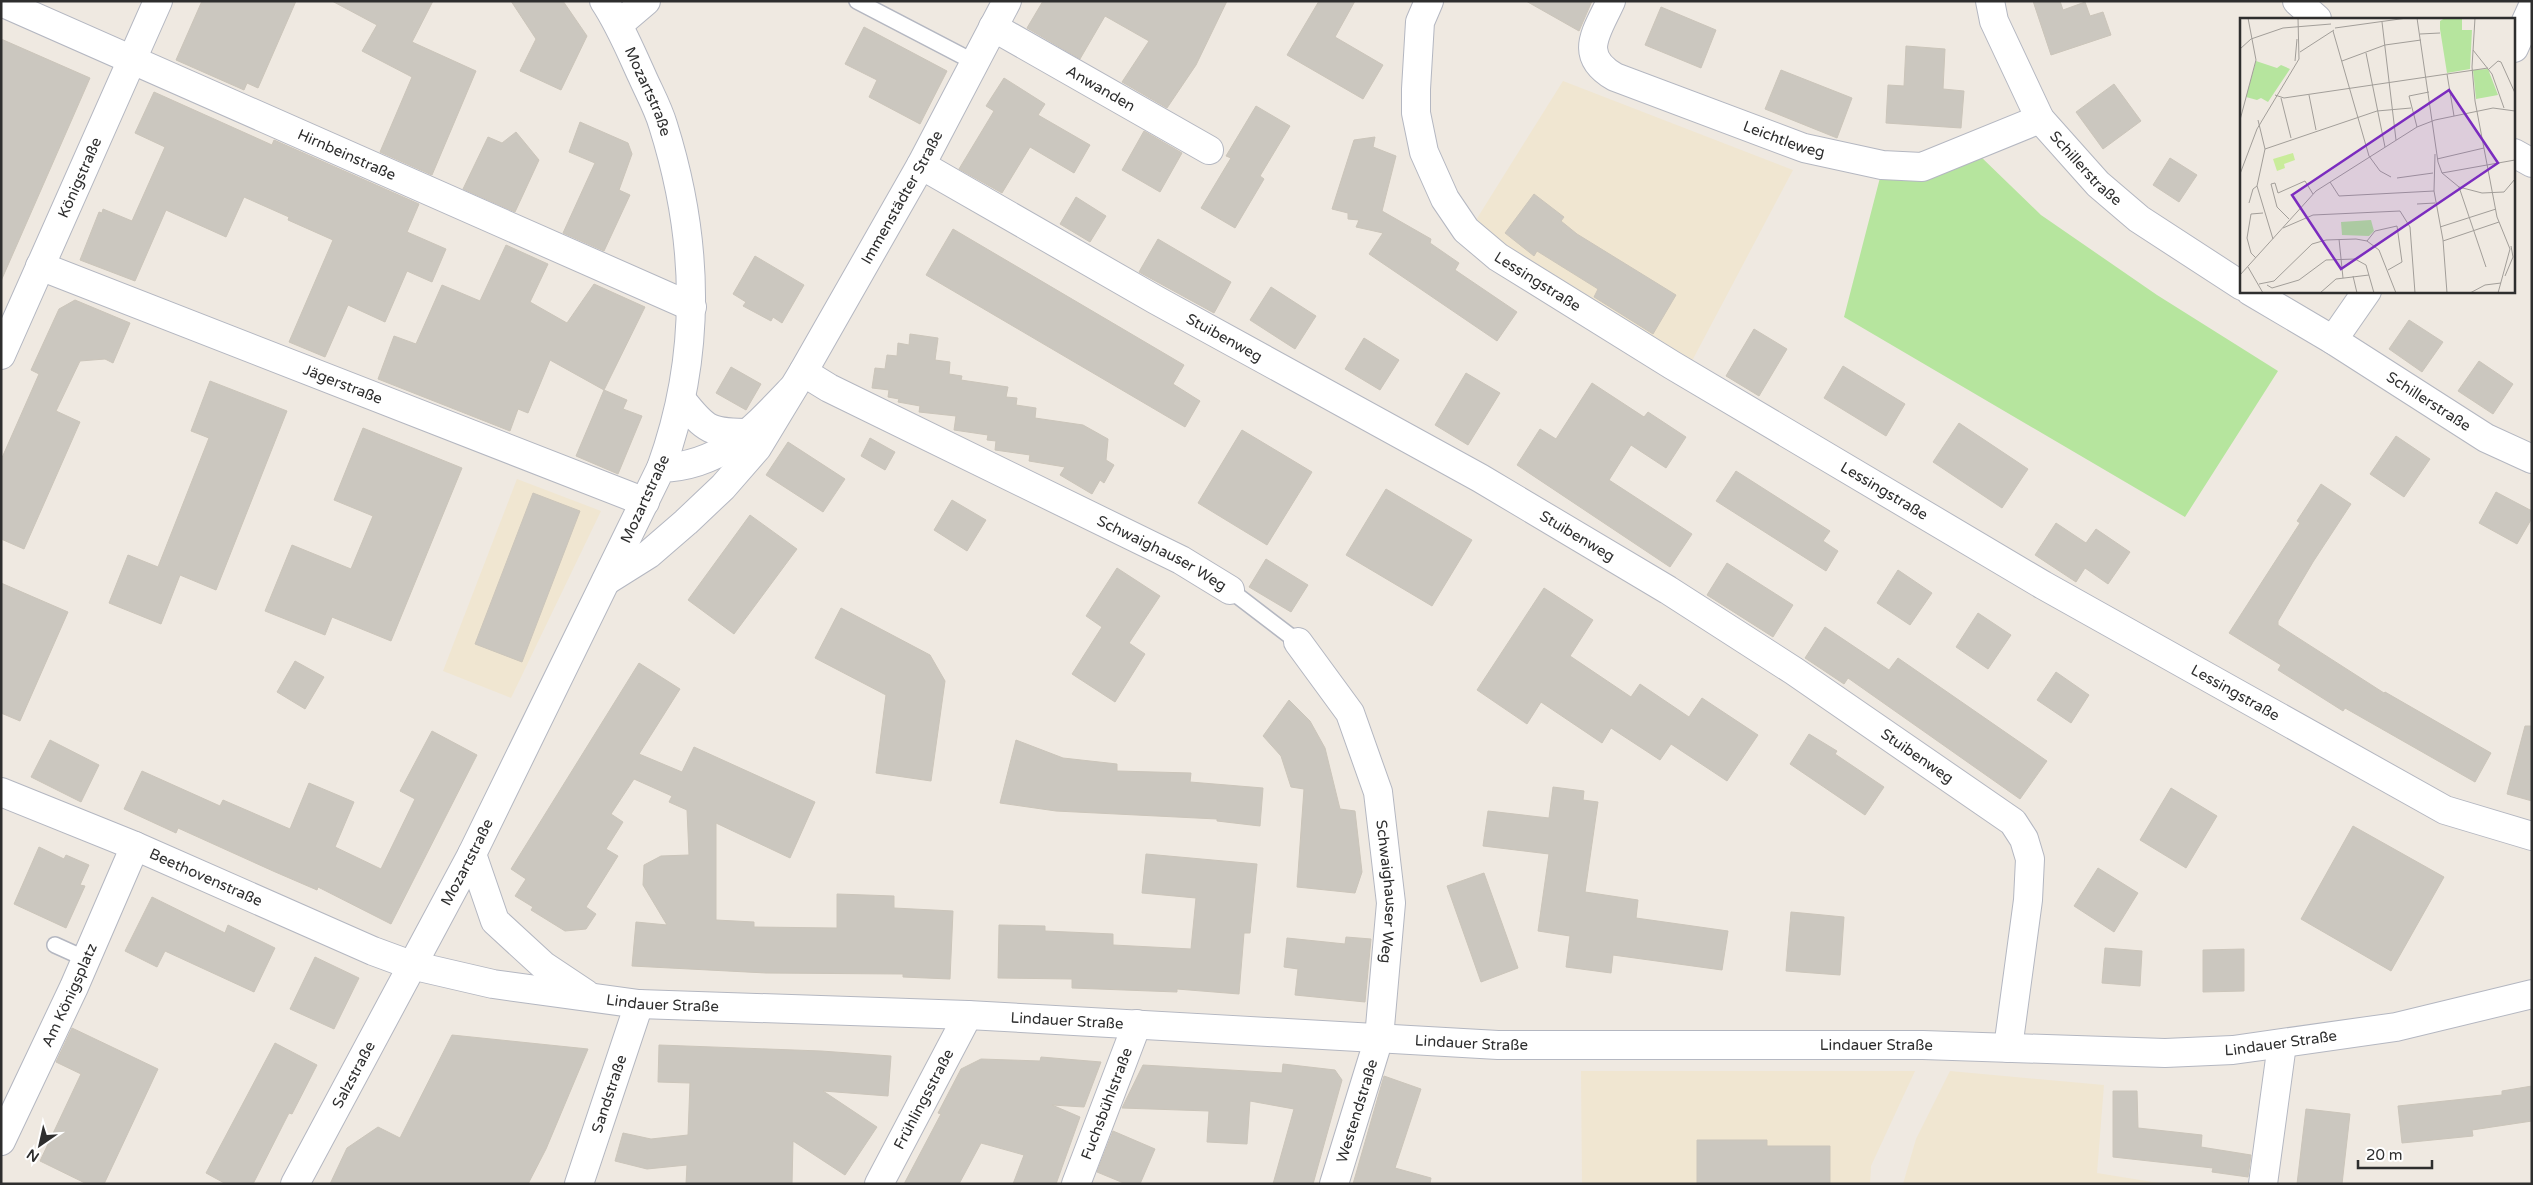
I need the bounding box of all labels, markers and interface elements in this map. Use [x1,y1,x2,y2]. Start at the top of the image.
inset map [2240,18,2516,292]
street label: Mozartstraße [621,44,675,138]
street label: Anwanden [1063,62,1138,115]
street label: Leichtleweg [1741,117,1827,161]
street label: Hirnbeinstraße [295,125,399,184]
street label: Immenstädter Straße [857,127,946,267]
street label: Schillerstraße [2046,127,2126,209]
street label: Königstraße [54,135,105,221]
street label: Lessingstraße [1491,248,1584,315]
street label: Stuibenweg [1183,309,1266,366]
street label: Jägerstraße [300,360,385,408]
street label: Schillerstraße [2383,368,2474,435]
street label: Mozartstraße [617,452,673,546]
street label: Lessingstraße [1837,458,1931,524]
street label: Stuibenweg [1537,507,1618,565]
street label: Schwaighauser Weg [1094,511,1230,595]
street label: Lessingstraße [2188,661,2283,725]
street label: Stuibenweg [1877,725,1957,787]
street label: Mozartstraße [437,816,497,909]
street label: Schwaighauser Weg [1372,819,1400,964]
street label: Beethovenstraße [147,845,265,910]
street label: Am Königsplatz [38,941,101,1050]
street label: Lindauer Straße [605,991,719,1016]
street label: Lindauer Straße [1010,1008,1124,1033]
street label: Lindauer Straße [2224,1026,2338,1059]
street label: Lindauer Straße [1414,1031,1528,1054]
street label: Lindauer Straße [1820,1036,1933,1054]
street label: Salzstraße [328,1038,379,1111]
street label: Fuchsbühlstraße [1077,1045,1136,1162]
street label: Frühlingsstraße [890,1046,957,1152]
street label: Sandstraße [588,1053,630,1135]
street label: Westendstraße [1333,1057,1381,1165]
north arrow [15,1120,65,1170]
scale bar [2358,1138,2432,1170]
text: N [24,1145,42,1166]
text: 20 m [2366,1146,2403,1164]

